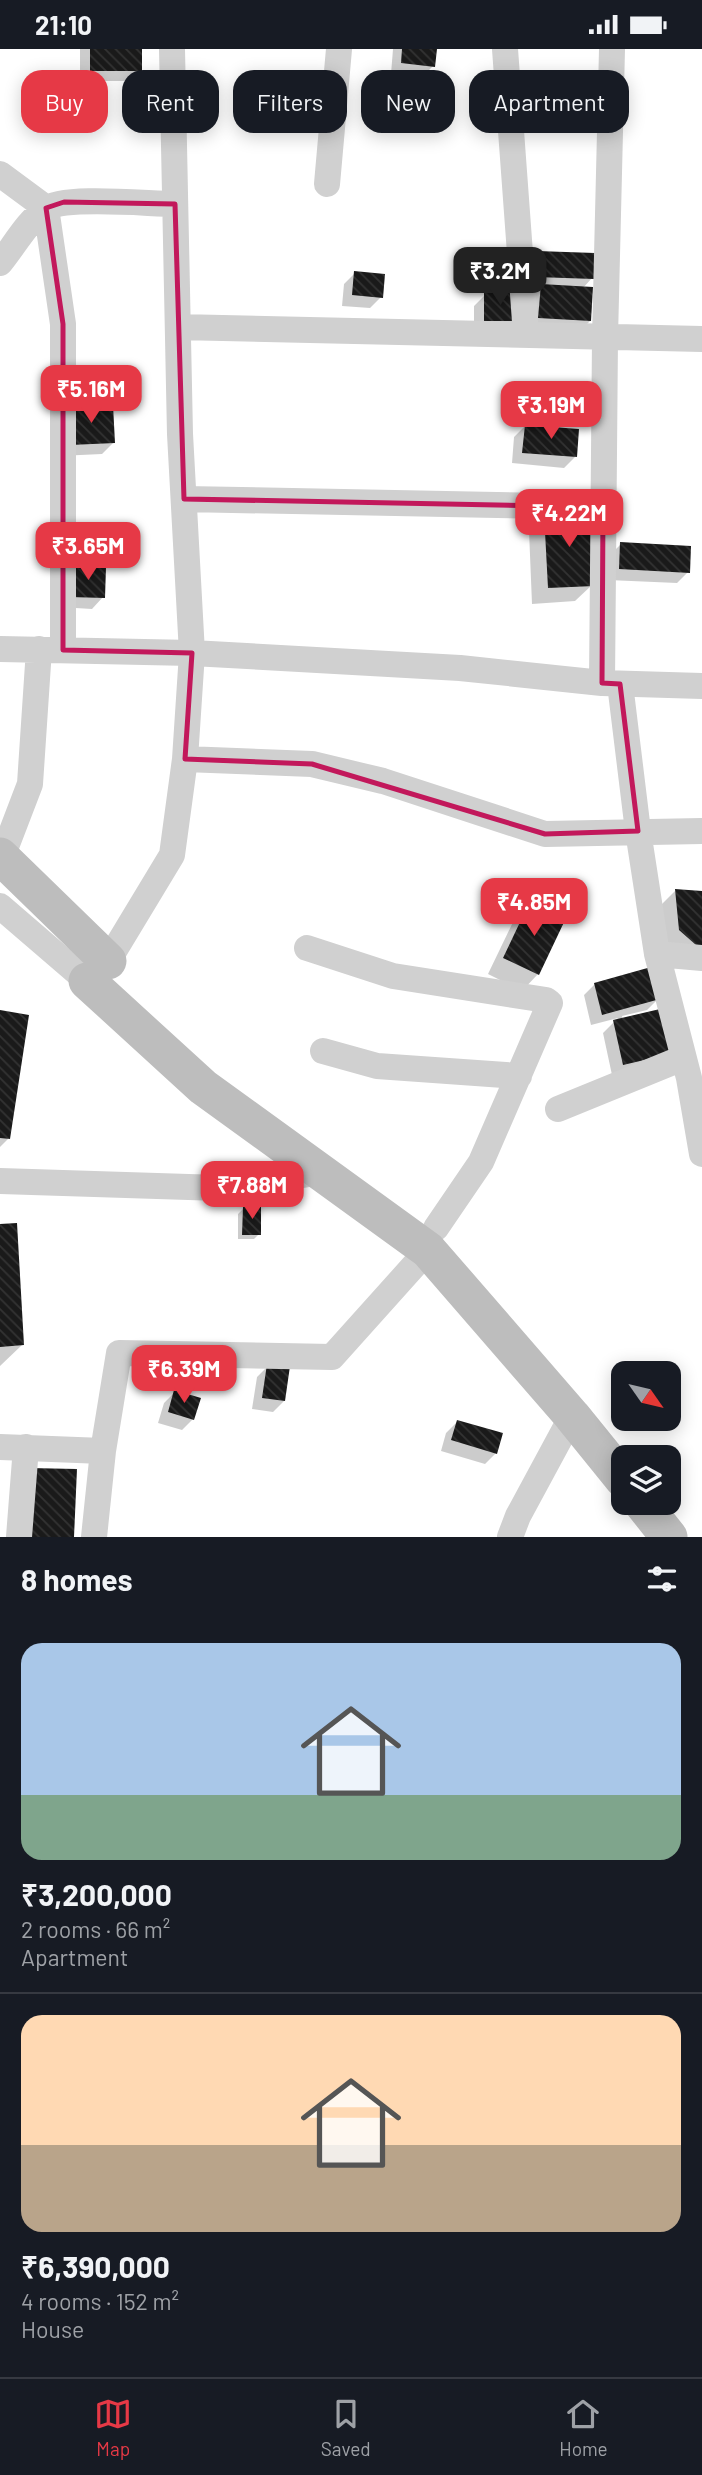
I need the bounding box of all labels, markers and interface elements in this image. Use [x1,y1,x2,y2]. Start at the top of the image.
text: 21:10 [35,9,92,40]
chip: Buy [21,70,108,133]
chip: Rent [122,70,219,133]
chip: Filters [233,70,347,133]
chip: New [361,70,455,133]
chip: Apartment [469,70,629,133]
pin: ₹3.2M [451,247,549,307]
text: ₹3.2M [469,256,531,284]
pin: ₹5.16M [34,365,148,425]
text: ₹5.16M [57,374,125,402]
pin: ₹3.19M [494,381,608,441]
text: ₹3.19M [517,390,585,418]
pin: ₹4.22M [512,489,626,549]
text: ₹4.22M [531,498,607,526]
pin: ₹3.65M [31,523,145,582]
text: ₹3.65M [52,531,124,559]
pin: ₹4.85M [477,879,591,938]
text: ₹4.85M [497,887,571,915]
pin: ₹7.88M [195,1161,309,1221]
text: ₹7.88M [217,1170,287,1198]
pin: ₹6.39M [127,1345,241,1405]
text: ₹6.39M [148,1354,220,1382]
north arrow [611,1361,681,1431]
map controls [611,1361,681,1515]
button: layers [611,1445,681,1515]
icon: filters [643,1560,681,1598]
text: 8 homes [21,1561,132,1597]
icon: home [288,1688,414,1814]
text: ₹3,200,000 [21,1876,172,1912]
text: 2 rooms · 66 m² [21,1915,170,1943]
text: Apartment [21,1943,128,1971]
icon: home [288,2060,414,2186]
text: ₹6,390,000 [21,2248,170,2284]
text: 4 rooms · 152 m² [21,2287,179,2315]
text: House [21,2315,84,2343]
tab: Map [94,2395,132,2460]
tab: Saved [321,2395,371,2460]
tab: Home [559,2395,608,2460]

